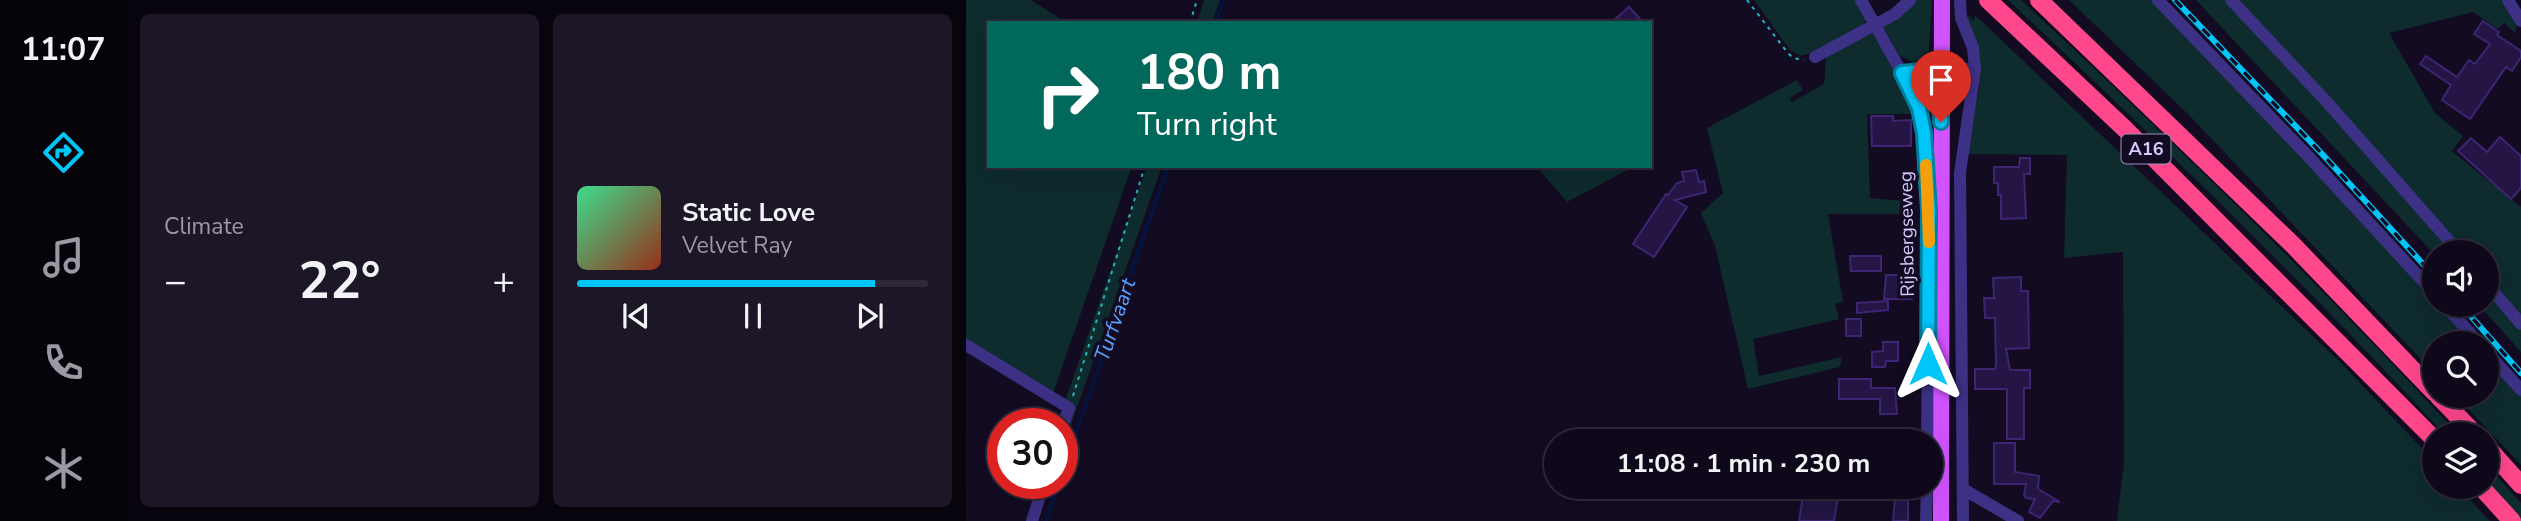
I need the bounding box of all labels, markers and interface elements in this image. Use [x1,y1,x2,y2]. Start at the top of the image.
text: 11:07 [21,28,105,71]
text: 180 m [1137,39,1281,106]
icon: right [1022,49,1113,140]
pin [1911,50,1971,122]
icon: arrive [1922,61,1960,99]
text: Turn right [1137,103,1277,146]
icon: directions [39,128,88,177]
road number: A16 [2122,134,2170,164]
street label: Rijsbergseweg [1893,171,1921,297]
text: Static Love [682,195,815,230]
text: Climate [164,211,244,242]
text: Velvet Ray [682,230,792,261]
icon: music [39,233,88,282]
map controls [2422,240,2499,499]
button: sound [2422,240,2499,317]
text: 22° [298,245,381,316]
text: − [164,256,187,307]
text: + [492,256,515,307]
water label: Turfvaart [1088,274,1142,365]
icon: previous [617,297,655,335]
icon: pause [734,297,772,335]
icon: next [851,297,889,335]
position arrow [1891,327,1965,401]
button: search [2422,331,2499,408]
icon: phone [39,338,88,387]
speed limit sign: 30 [987,408,1078,499]
button: layers [2422,422,2499,499]
icon: climate [39,444,88,493]
text: 11:08 · 1 min · 230 m [1617,446,1870,481]

